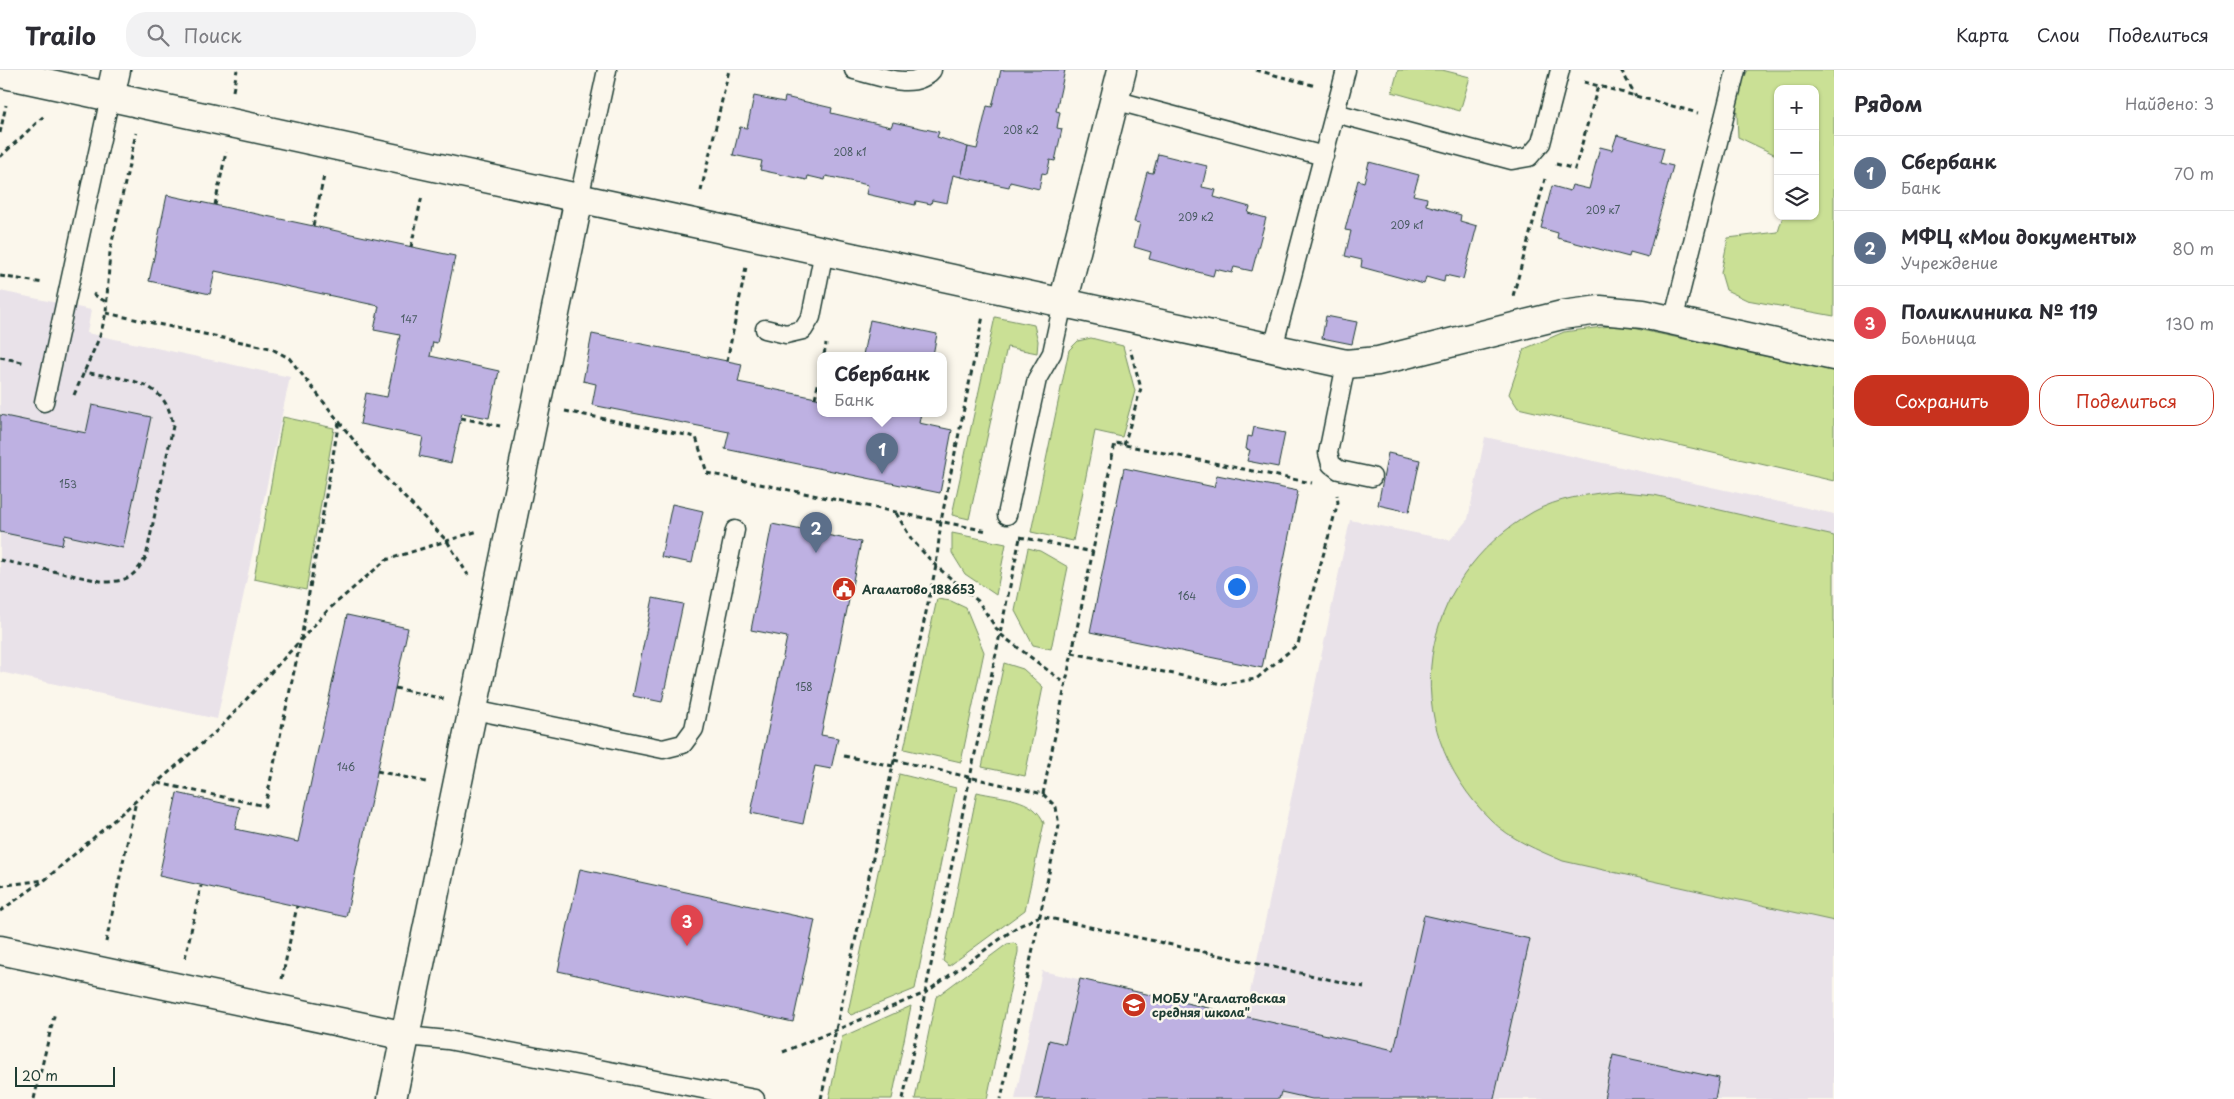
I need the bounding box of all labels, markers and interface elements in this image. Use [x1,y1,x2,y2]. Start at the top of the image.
search box [126,12,476,57]
text: Trailo [25,17,96,53]
icon: search [144,21,172,49]
text: Поиск [184,21,242,49]
text: Карта [1956,21,2009,48]
text: Слои [2037,21,2080,48]
text: Поделиться [2108,21,2209,48]
map controls [1774,85,1819,220]
button: + [1774,85,1819,130]
text: Рядом [1854,87,1922,119]
text: Найдено: 3 [2125,91,2214,115]
house number: 208 к2 [1003,122,1039,137]
button: − [1774,130,1819,175]
house number: 208 к1 [833,144,867,159]
text: Сбербанк [1901,147,1996,175]
text: 1 [1866,161,1874,185]
text: 70 m [2174,161,2214,185]
button: layers [1774,175,1819,220]
text: Банк [1901,175,1941,199]
house number: 209 к7 [1586,202,1621,217]
house number: 209 к2 [1178,209,1214,224]
house number: 209 к1 [1390,217,1424,232]
text: МФЦ «Мои документы» [1901,222,2137,250]
text: 2 [1864,236,1876,260]
text: 80 m [2172,236,2214,260]
text: Учреждение [1901,250,1998,274]
text: Поликлиника № 119 [1901,297,2098,325]
house number: 147 [401,311,418,326]
text: 3 [1865,311,1875,335]
text: 130 m [2166,311,2214,335]
text: Больница [1901,325,1976,349]
popup [817,352,947,417]
text: Сбербанк [834,359,930,387]
button: Сохранить [1854,375,2029,426]
button: Поделиться [2039,375,2214,426]
text: Банк [834,387,874,411]
pin: 1 [866,433,898,474]
house number: 153 [59,476,77,491]
pin: 2 [800,512,832,553]
your location [1224,574,1250,600]
public building icon: Агалатово 188653 [831,576,857,602]
place label: Агалатово 188653 [861,580,975,598]
house number: 164 [1178,588,1196,603]
house number: 158 [795,679,813,694]
house number: 146 [337,759,355,774]
pin: 3 [671,905,703,946]
place label: МОБУ "Агалатовская средняя школа" [1152,989,1286,1021]
school or university icon: МОБУ "Агалатовская средняя школа" [1121,992,1147,1018]
scale bar [15,1064,115,1087]
text: 20 m [22,1065,58,1086]

